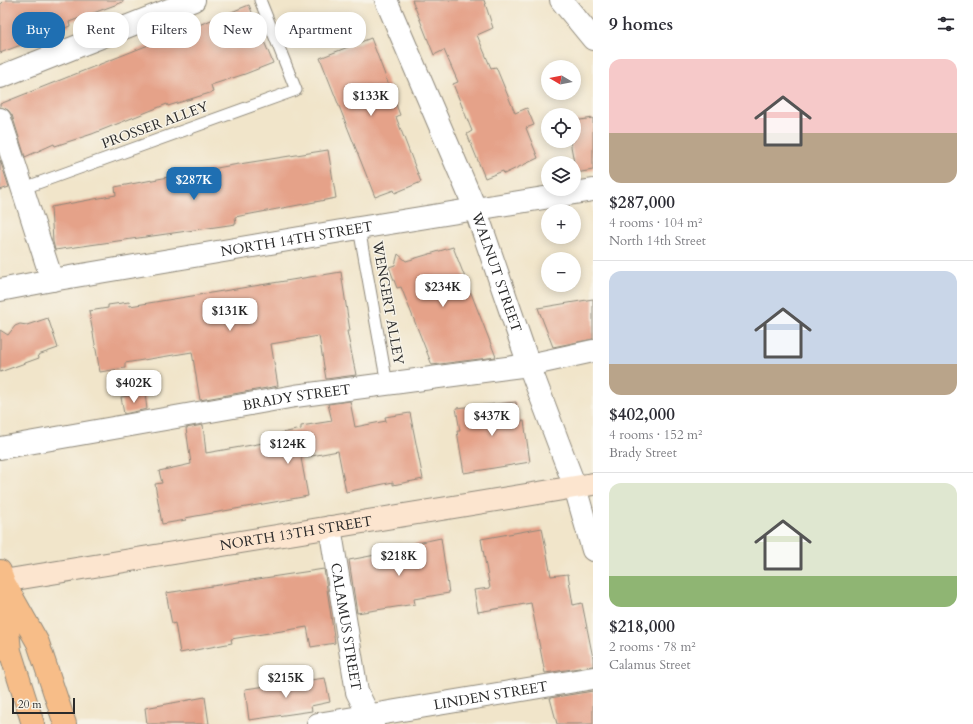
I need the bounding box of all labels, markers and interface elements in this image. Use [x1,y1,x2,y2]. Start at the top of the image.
chip: Buy [12,12,65,48]
chip: Rent [73,12,129,48]
chip: Filters [137,12,201,48]
chip: New [209,12,267,48]
chip: Apartment [275,12,366,48]
text: 9 homes [609,13,673,36]
icon: filters [935,13,957,35]
north arrow [541,60,581,100]
map controls [541,60,581,292]
pin: $133K [343,83,399,117]
icon: home [747,85,819,157]
text: $133K [352,87,390,105]
street label: PROSSER ALLEY [99,97,211,153]
button: locate [541,108,581,148]
button: layers [541,156,581,196]
pin: $287K [166,167,222,201]
text: $287K [175,171,213,189]
text: $287,000 [609,191,675,214]
button: + [541,204,581,244]
street label: WALNUT STREET [467,209,526,335]
text: 4 rooms · 104 m² [609,214,702,232]
street label: NORTH 14TH STREET [219,216,374,261]
text: North 14th Street [609,232,706,250]
street label: WENGERT ALLEY [368,239,408,367]
button: − [541,252,581,292]
pin: $234K [415,274,471,308]
text: $234K [424,278,462,296]
icon: home [747,297,819,369]
pin: $131K [202,298,258,332]
text: $131K [211,302,249,320]
pin: $402K [106,370,162,404]
text: $402K [115,374,153,392]
street label: BRADY STREET [241,379,352,415]
pin: $437K [464,403,520,437]
text: $402,000 [609,403,675,426]
text: $437K [473,407,511,425]
text: 4 rooms · 152 m² [609,426,702,444]
pin: $124K [260,431,316,465]
text: $124K [269,435,307,453]
text: Brady Street [609,444,677,462]
icon: home [747,509,819,581]
street label: NORTH 13TH STREET [218,511,374,555]
pin: $218K [371,543,427,577]
text: $218K [380,547,418,565]
street label: CALAMUS STREET [327,561,366,692]
text: $218,000 [609,615,675,638]
text: 2 rooms · 78 m² [609,638,696,656]
text: Calamus Street [609,656,691,674]
pin: $215K [258,665,314,699]
text: $215K [267,669,305,687]
street label: LINDEN STREET [432,676,549,714]
scale bar [12,696,75,715]
text: 20 m [18,697,42,712]

